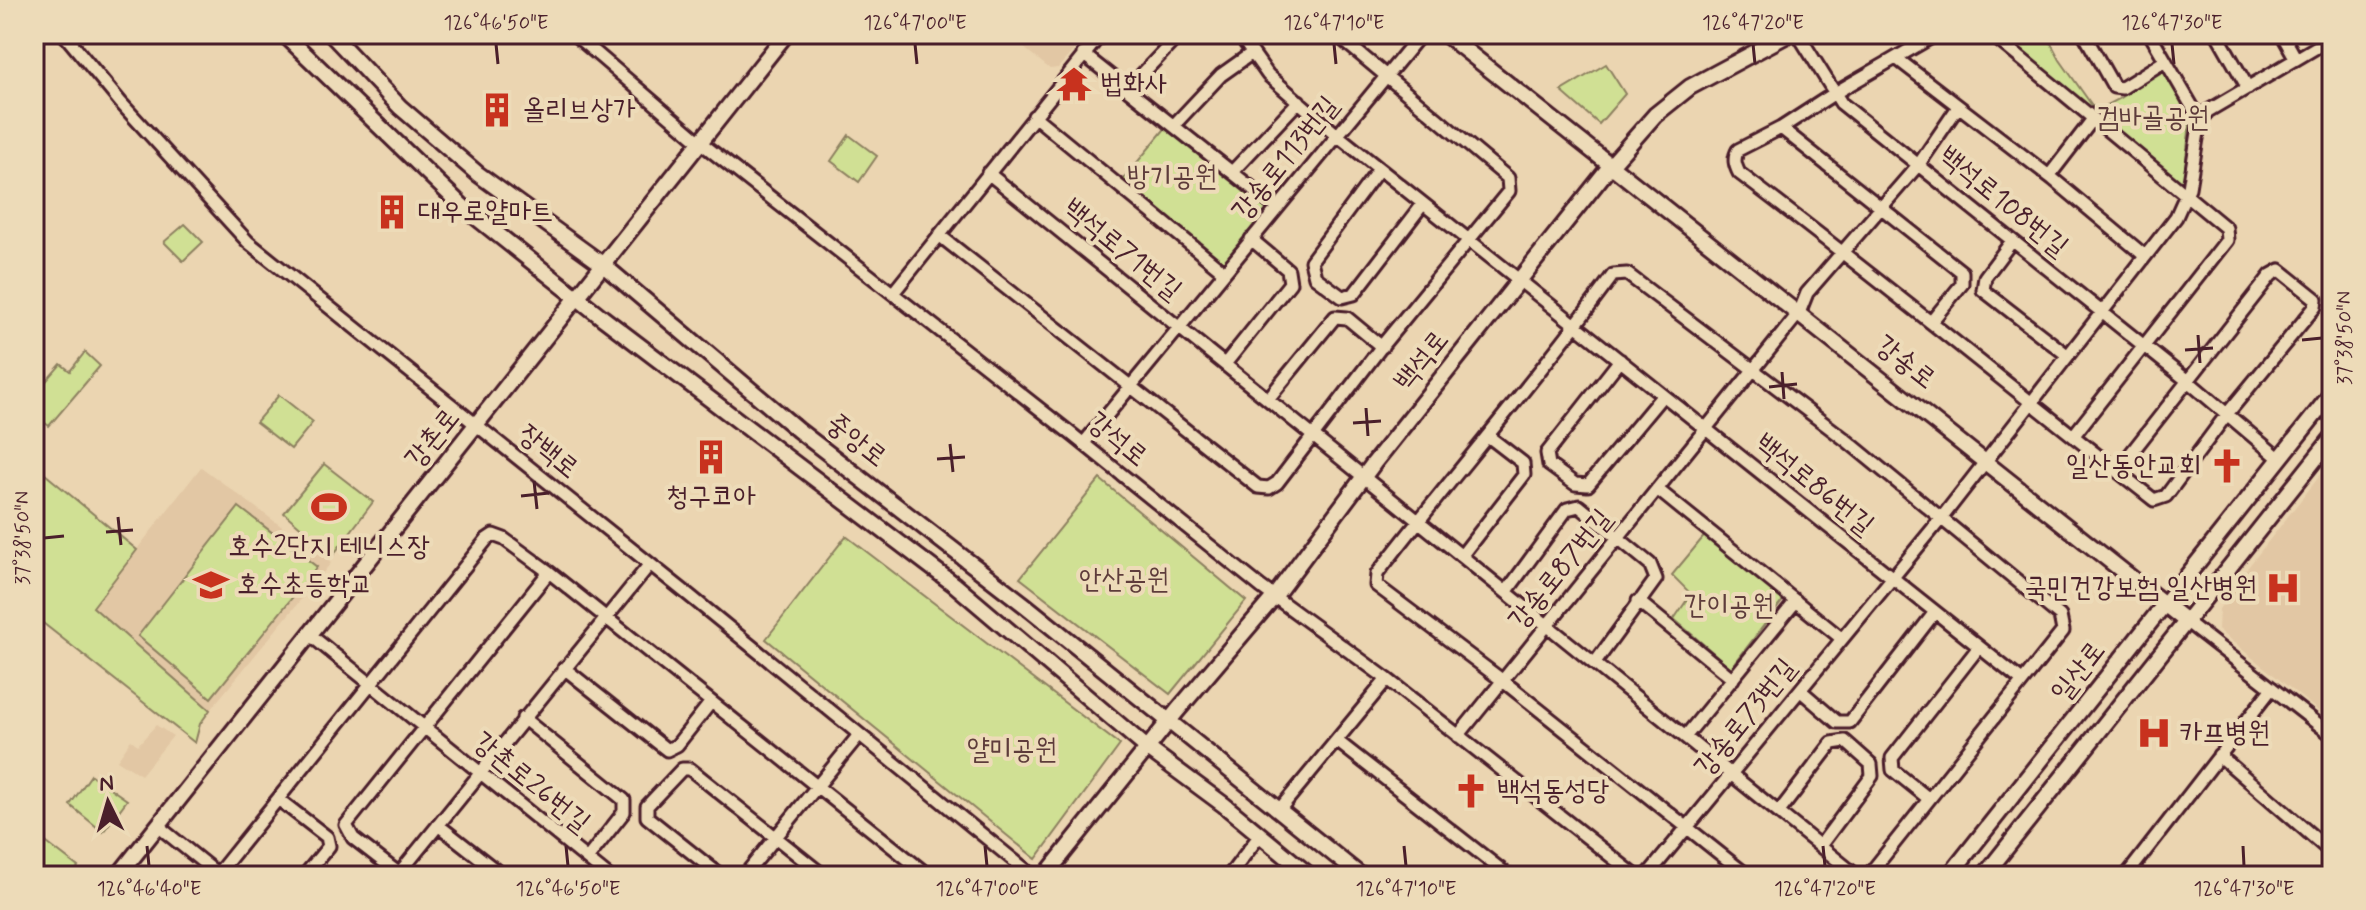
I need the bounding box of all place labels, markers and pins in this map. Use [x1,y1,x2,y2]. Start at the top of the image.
temple icon: 법화사 [1055,65,1093,103]
place label: 법화사 [1100,66,1168,103]
building icon: 올리브상가 [478,91,516,129]
place label: 올리브상가 [523,92,636,129]
building icon: 대우로얄마트 [373,193,411,231]
place label: 대우로얄마트 [418,194,553,231]
building icon: 청구코아 [692,438,730,476]
church icon: 일산동안교회 [2208,447,2246,485]
place label: 일산동안교회 [2066,448,2201,485]
place label: 청구코아 [666,479,756,516]
sports icon: 호수2단지 테니스장 [310,488,348,526]
place label: 호수2단지 테니스장 [228,529,430,566]
school or university icon: 호수초등학교 [192,566,230,604]
place label: 호수초등학교 [237,567,372,604]
hospital icon: 국민건강보험 일산병원 [2264,569,2302,607]
place label: 국민건강보험 일산병원 [2024,570,2257,607]
hospital icon: 카프병원 [2135,714,2173,752]
place label: 카프병원 [2180,715,2270,752]
church icon: 백석동성당 [1452,772,1490,810]
place label: 백석동성당 [1497,773,1610,810]

